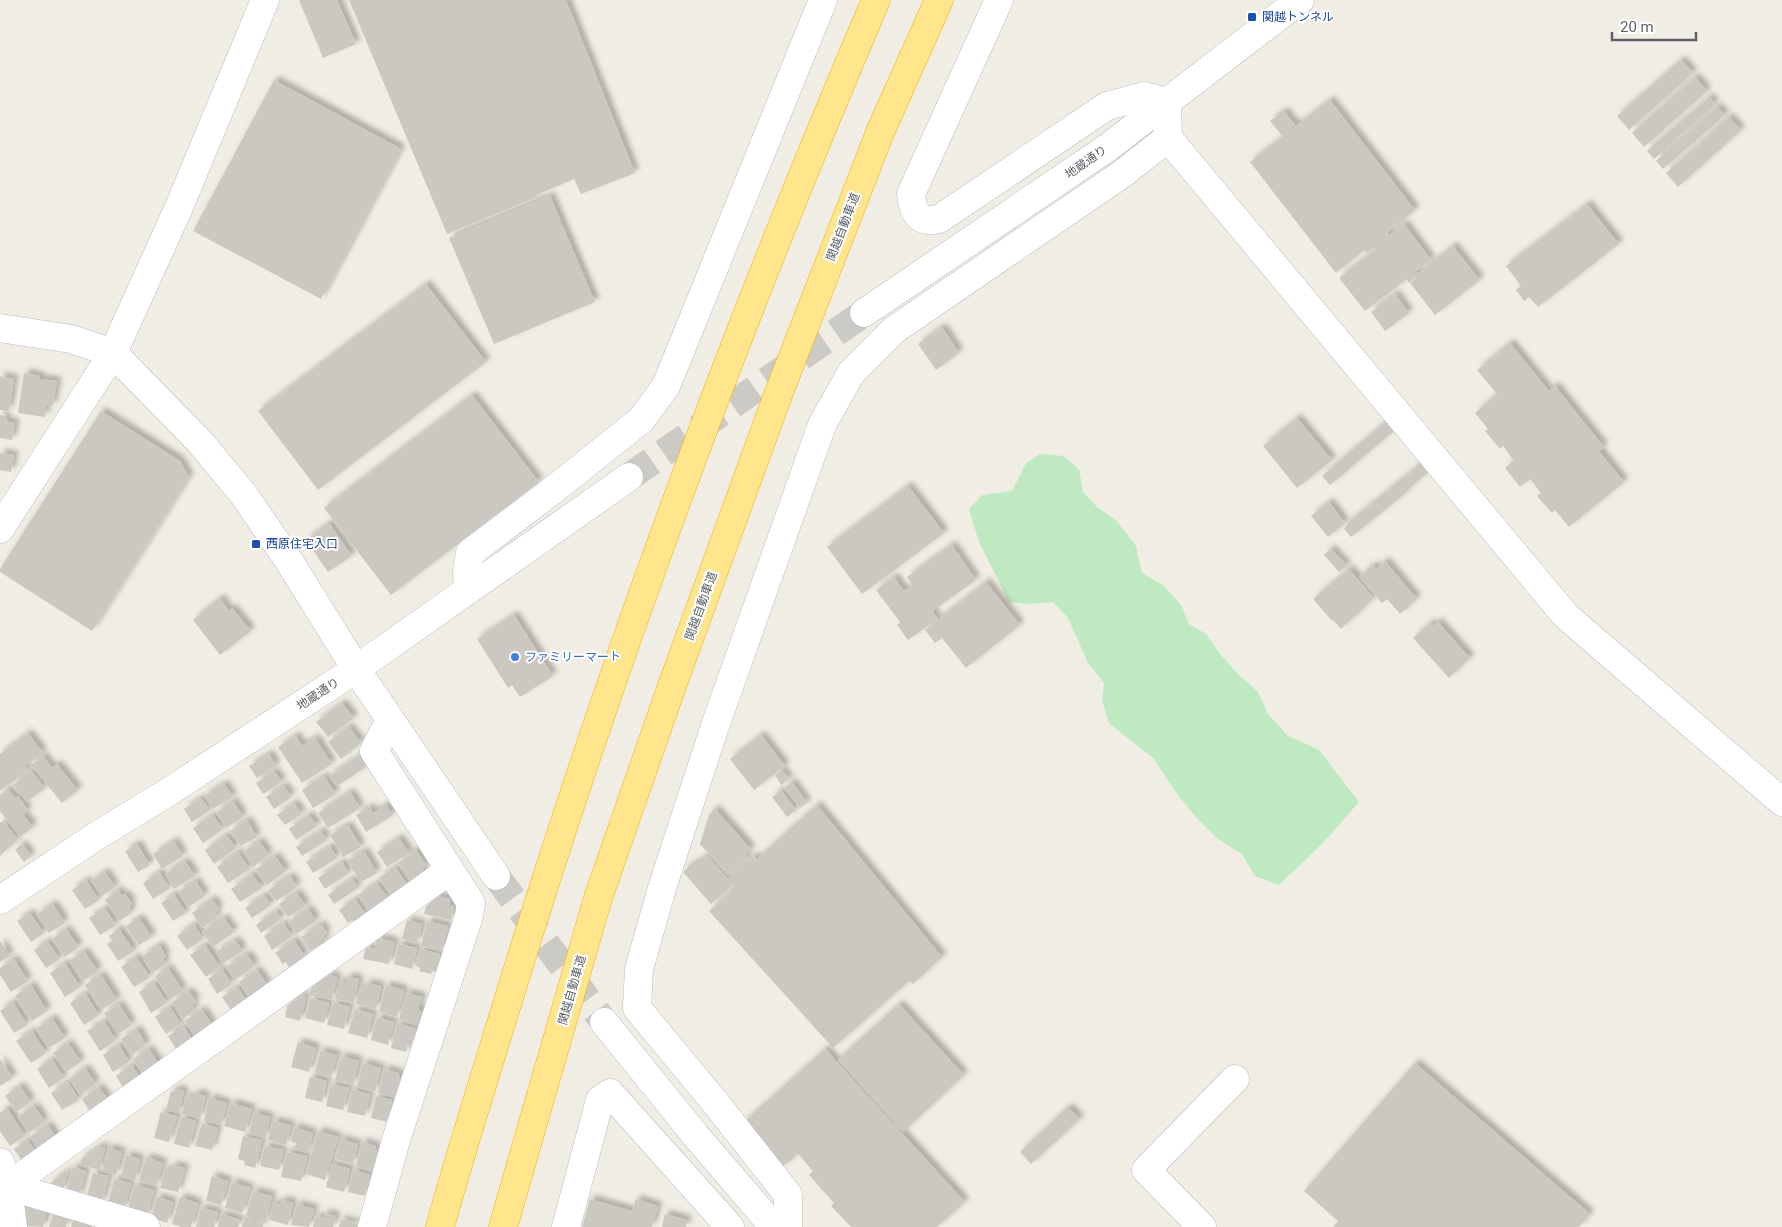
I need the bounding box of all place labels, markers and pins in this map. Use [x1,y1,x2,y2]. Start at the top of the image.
place label: 関越トンネル [1262,10,1334,24]
marker: 関越トンネル [1246,11,1258,23]
place label: 西原住宅入口 [266,537,338,551]
marker: 西原住宅入口 [250,538,262,550]
place label: ファミリーマート [525,650,621,664]
marker: ファミリーマート [509,651,521,663]

